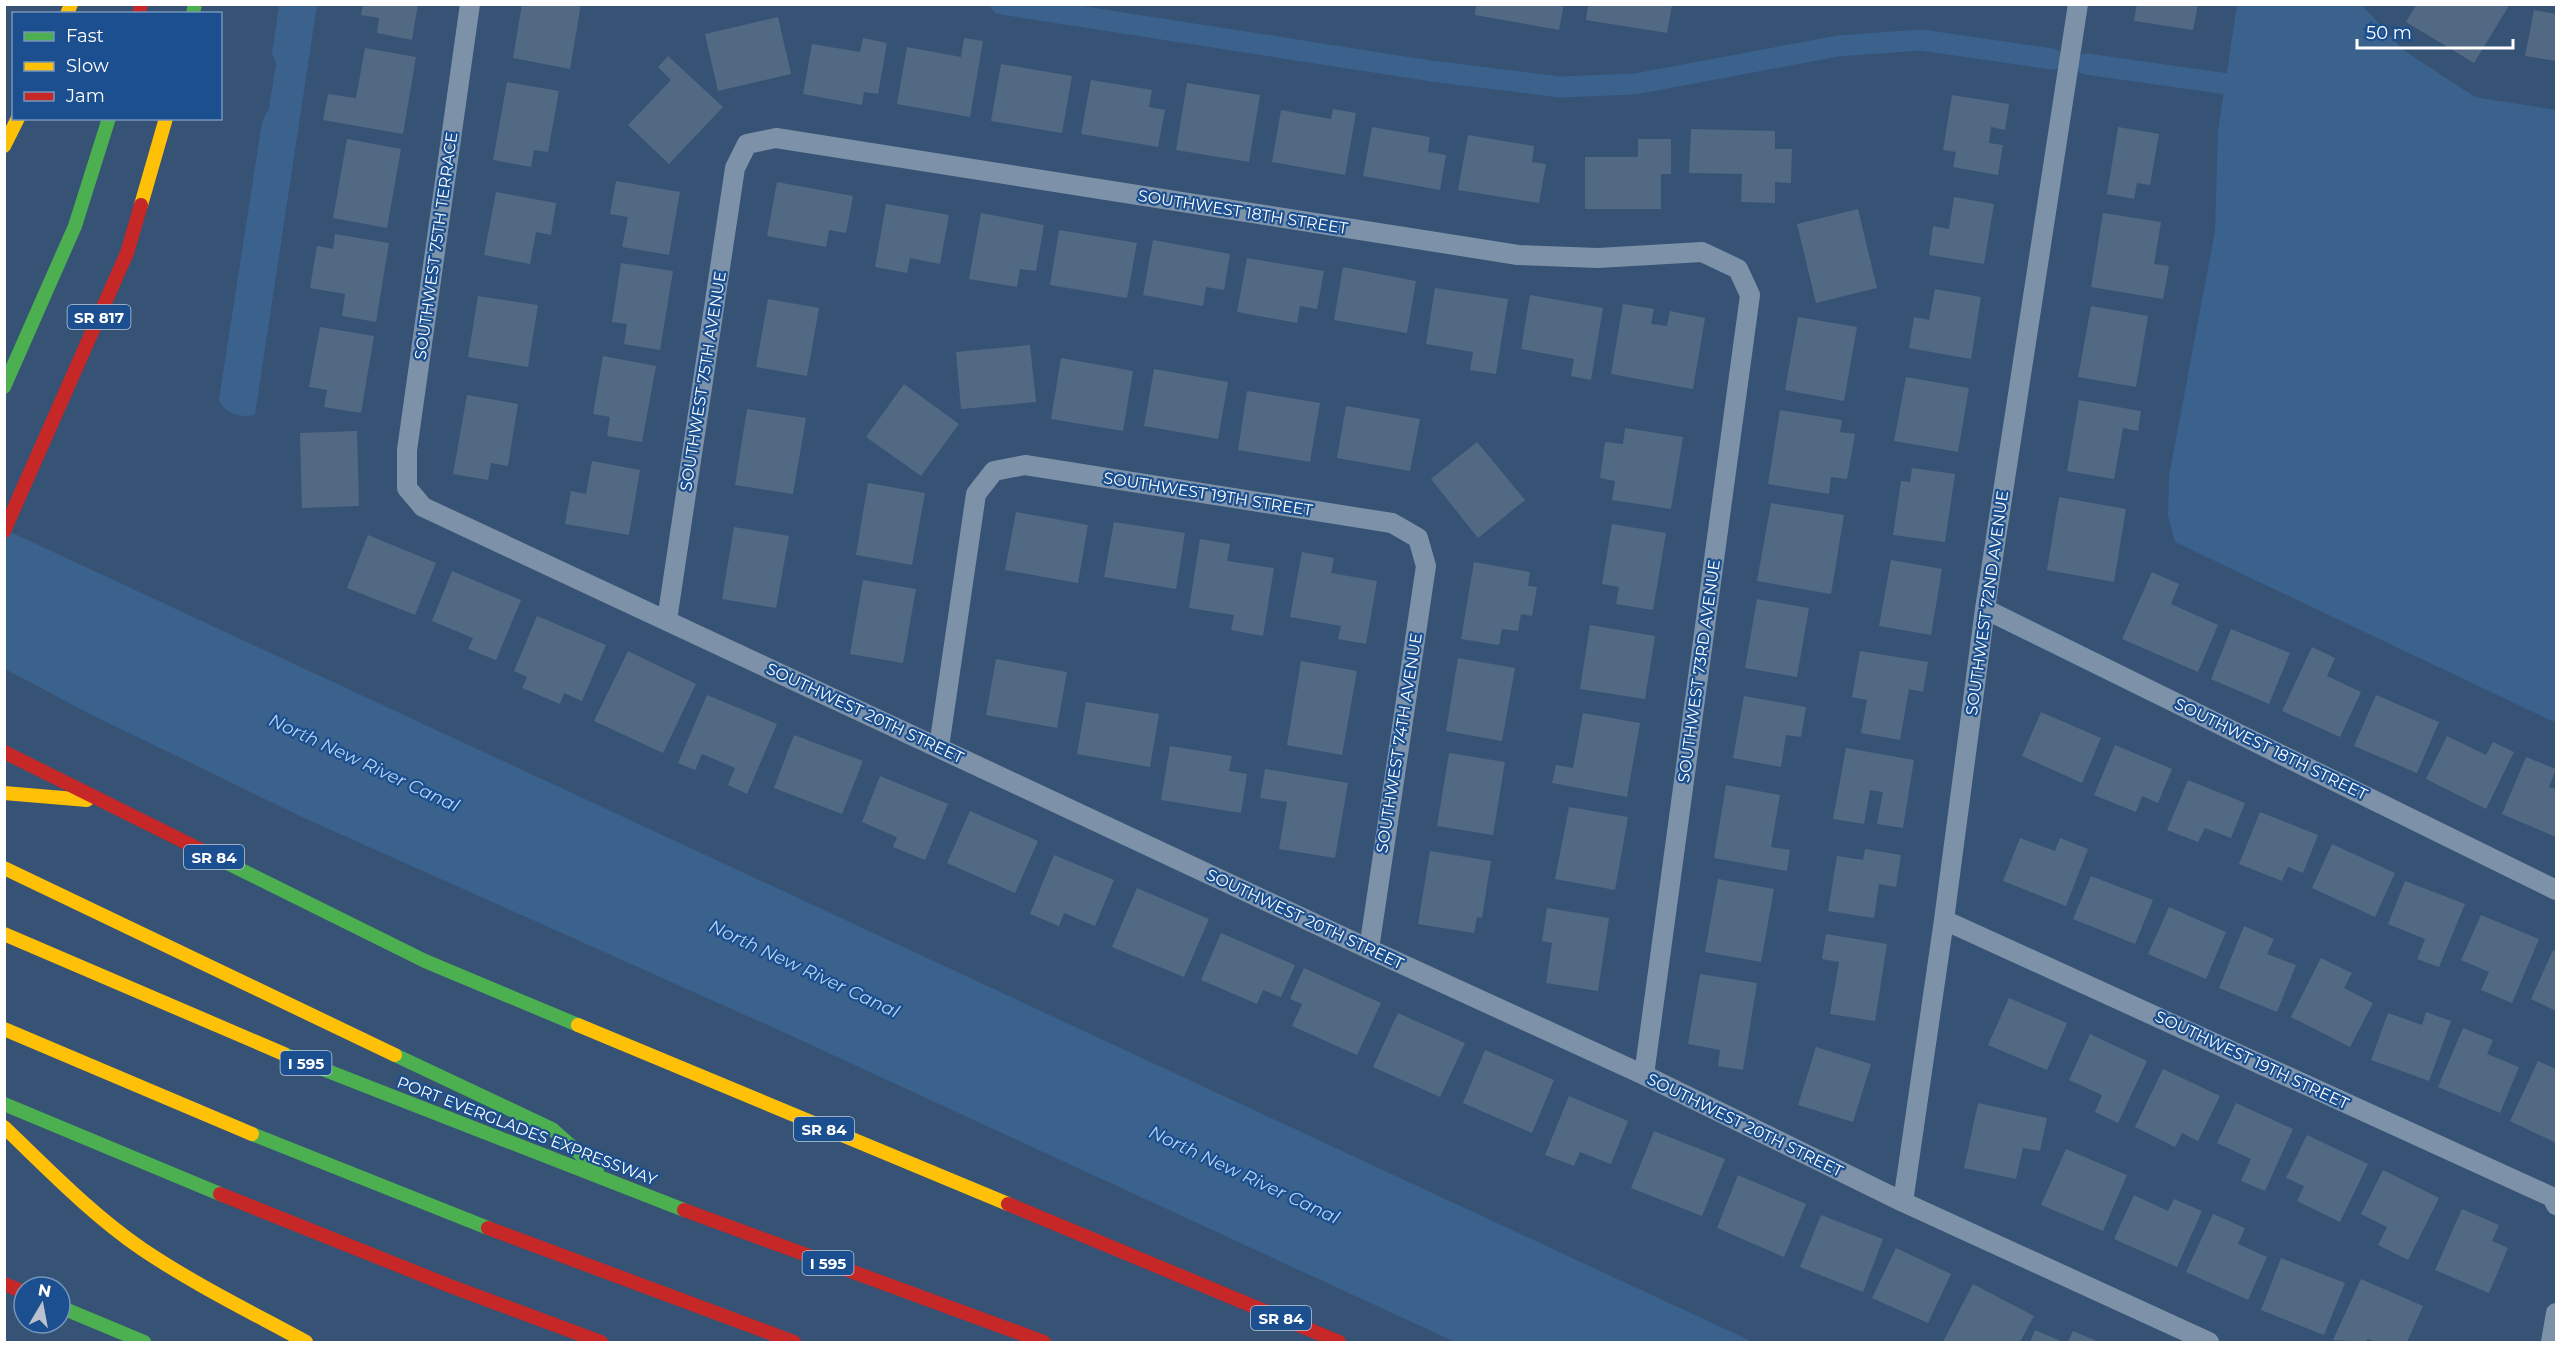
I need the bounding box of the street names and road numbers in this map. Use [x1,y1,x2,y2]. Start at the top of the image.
street label: SOUTHWEST 75TH TERRACE [411,131,461,361]
street label: SOUTHWEST 18TH STREET [1137,186,1350,238]
street label: SOUTHWEST 75TH AVENUE [676,270,730,492]
road number: SR 817 [68,305,130,329]
street label: SOUTHWEST 19TH STREET [1102,468,1315,520]
street label: SOUTHWEST 72ND AVENUE [1962,489,2012,717]
street label: SOUTHWEST 73RD AVENUE [1674,558,1724,784]
street label: SOUTHWEST 74TH AVENUE [1372,632,1426,854]
street label: SOUTHWEST 20TH STREET [763,659,967,768]
street label: SOUTHWEST 18TH STREET [2171,694,2371,804]
road number: SR 84 [184,845,244,869]
street label: SOUTHWEST 20TH STREET [1203,865,1407,974]
street label: SOUTHWEST 19TH STREET [2152,1007,2353,1114]
road number: I 595 [280,1051,332,1075]
street label: SOUTHWEST 20TH STREET [1644,1069,1847,1181]
street label: PORT EVERGLADES EXPRESSWAY [394,1073,660,1190]
road number: SR 84 [794,1117,854,1141]
road number: I 595 [802,1251,854,1275]
road number: SR 84 [1251,1306,1311,1330]

